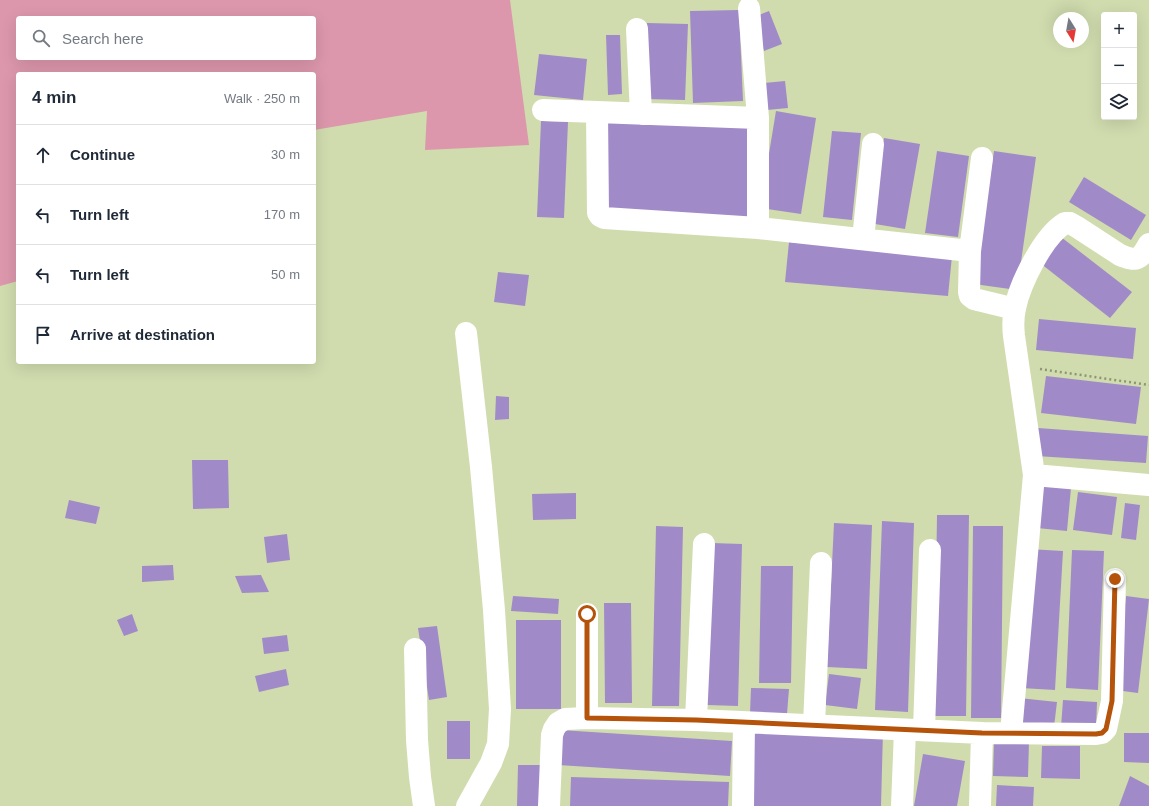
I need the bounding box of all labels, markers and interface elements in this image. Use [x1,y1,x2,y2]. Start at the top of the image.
north arrow [1053,12,1089,48]
map controls [1101,12,1137,120]
button: + [1101,12,1137,48]
search box [16,16,316,60]
icon: search [30,27,52,49]
text: Search here [62,30,144,47]
button: − [1101,48,1137,84]
button: layers [1101,84,1137,120]
text: 4 min [32,88,76,107]
text: Walk · 250 m [224,91,300,106]
icon: ahead [32,144,54,166]
text: Continue [70,146,135,163]
text: 30 m [271,147,300,162]
icon: left [32,204,54,226]
text: Turn left [70,206,129,223]
text: 170 m [264,207,300,222]
icon: left [32,264,54,286]
text: Turn left [70,266,129,283]
text: 50 m [271,267,300,282]
icon: arrive [32,324,54,346]
text: Arrive at destination [70,326,215,343]
route end [1106,570,1124,588]
route start [578,605,596,623]

